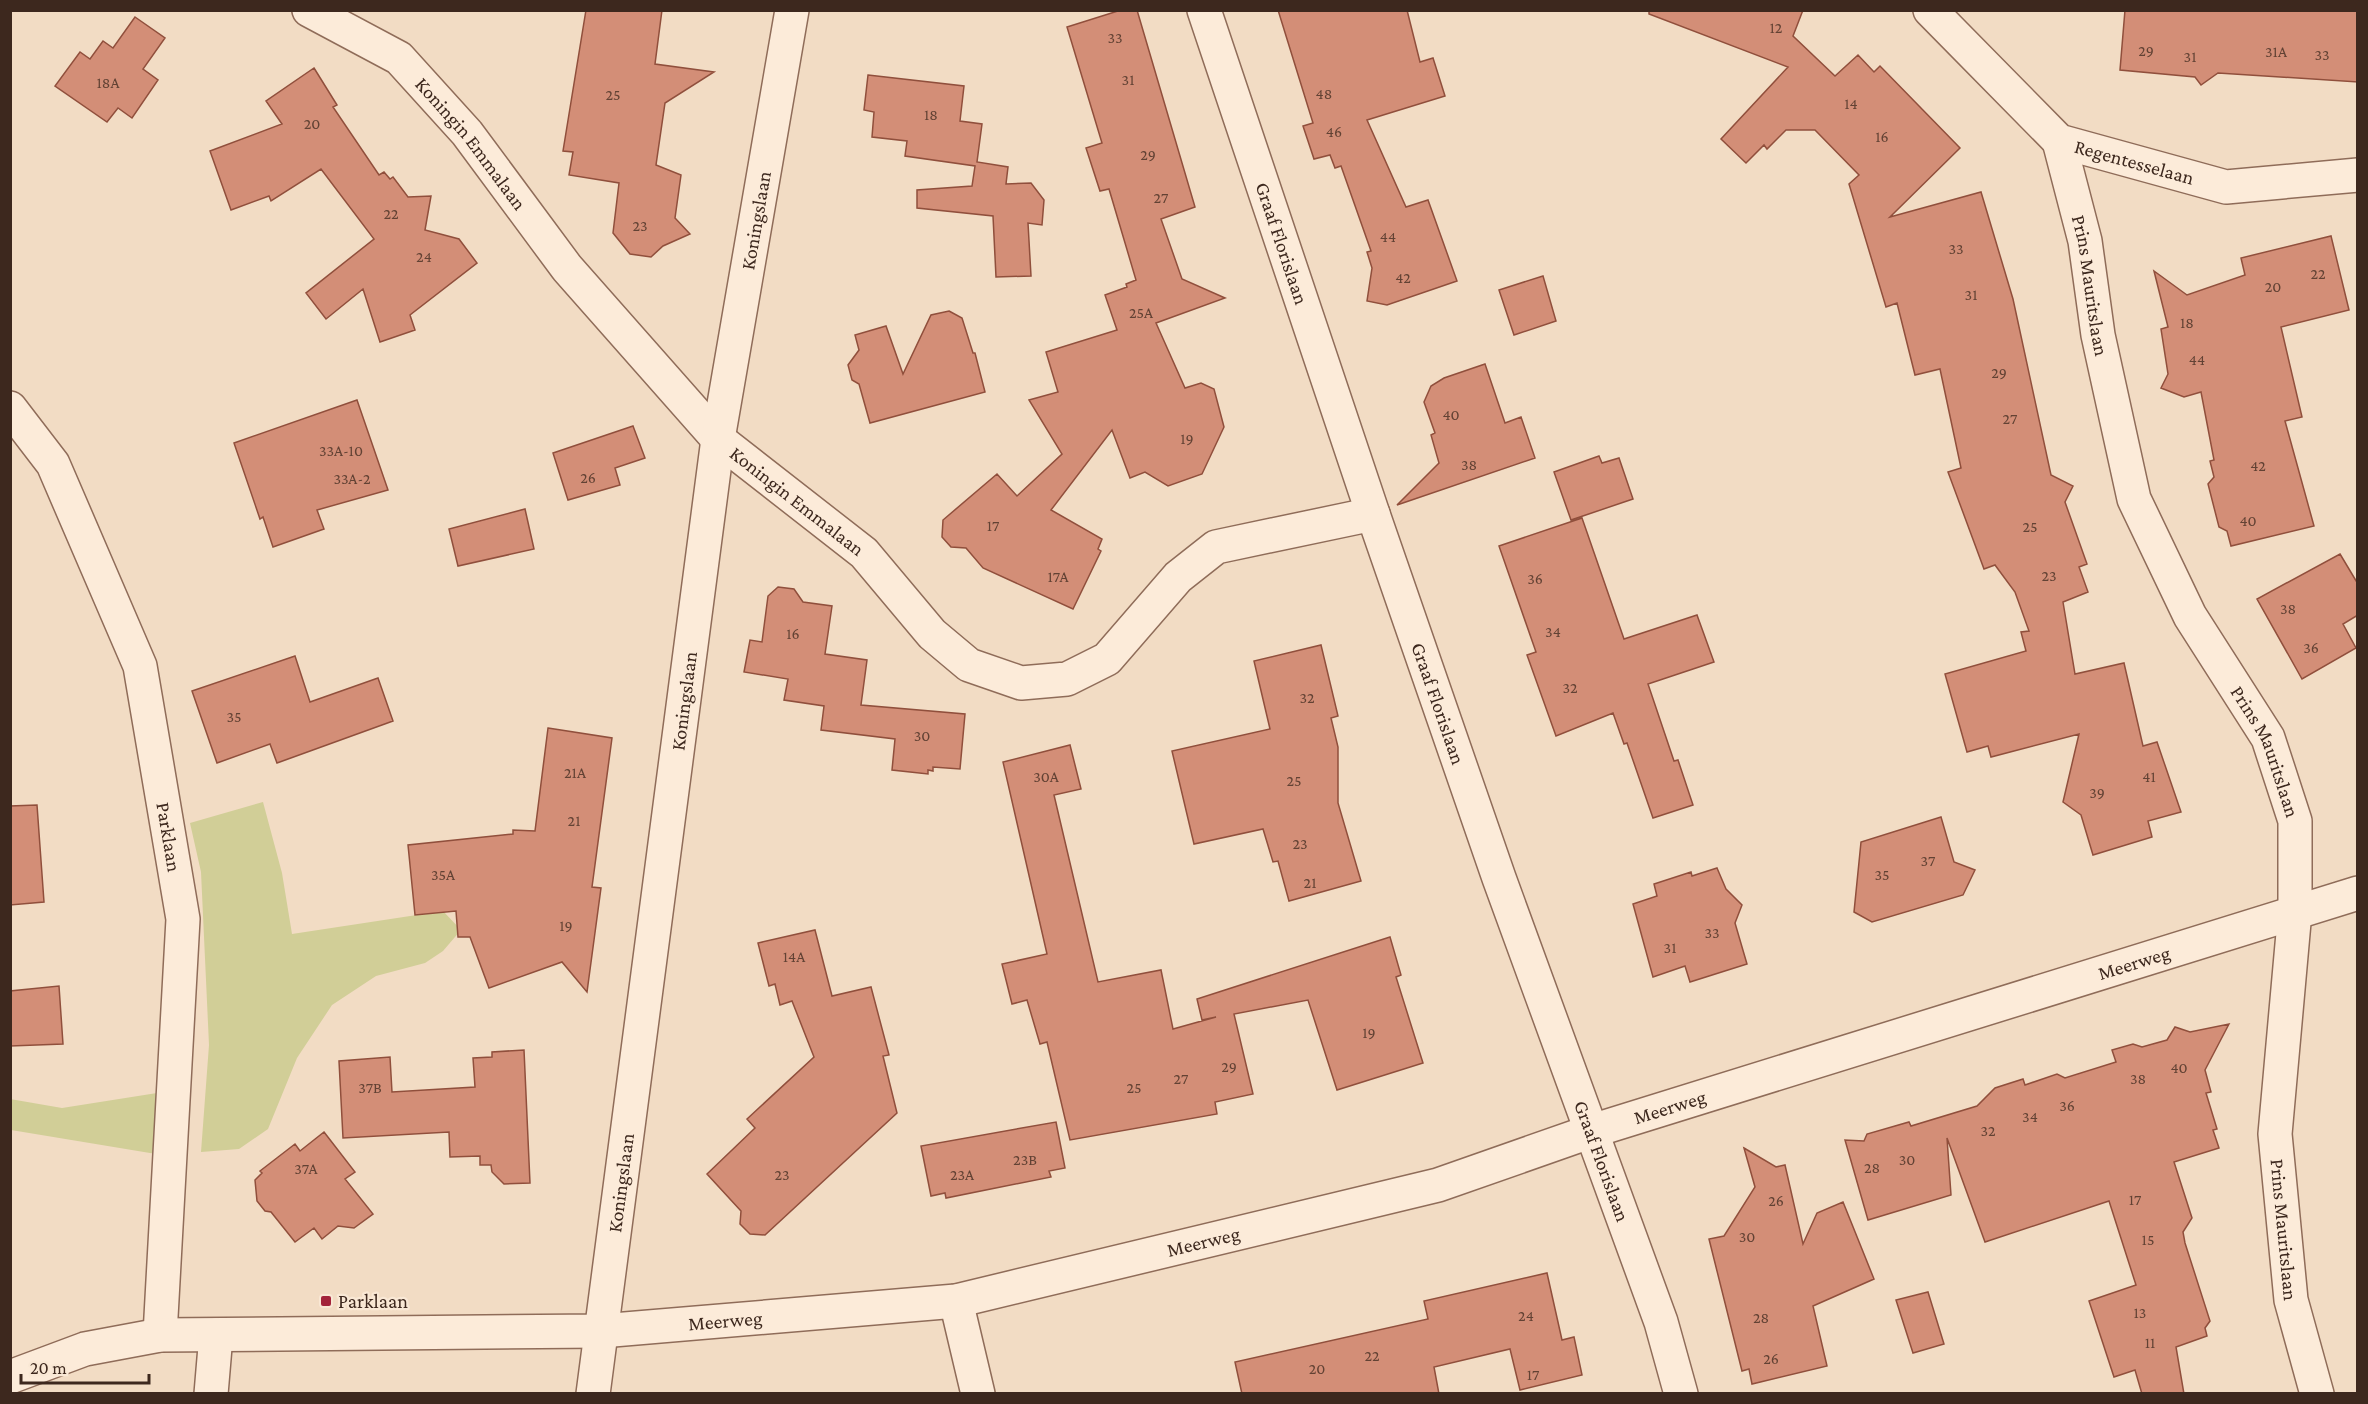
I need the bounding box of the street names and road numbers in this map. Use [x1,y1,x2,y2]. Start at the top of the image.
street label: Koningin Emmalaan [411,73,531,214]
street label: Regentesselaan [2072,135,2197,189]
street label: Koningslaan [736,169,775,271]
street label: Graaf Florislaan [1252,179,1313,307]
street label: Prins Mauritslaan [2068,213,2113,358]
street label: Koningin Emmalaan [726,442,869,560]
street label: Graaf Florislaan [1407,640,1470,767]
street label: Koningslaan [666,650,701,752]
street label: Prins Mauritslaan [2226,682,2304,820]
street label: Parklaan [152,801,186,874]
street label: Meerweg [2095,941,2173,984]
street label: Meerweg [1631,1085,1709,1128]
street label: Graaf Florislaan [1570,1097,1635,1225]
street label: Koningslaan [603,1132,638,1234]
street label: Prins Mauritslaan [2266,1158,2302,1302]
street label: Meerweg [1165,1222,1243,1261]
street label: Meerweg [687,1306,764,1335]

